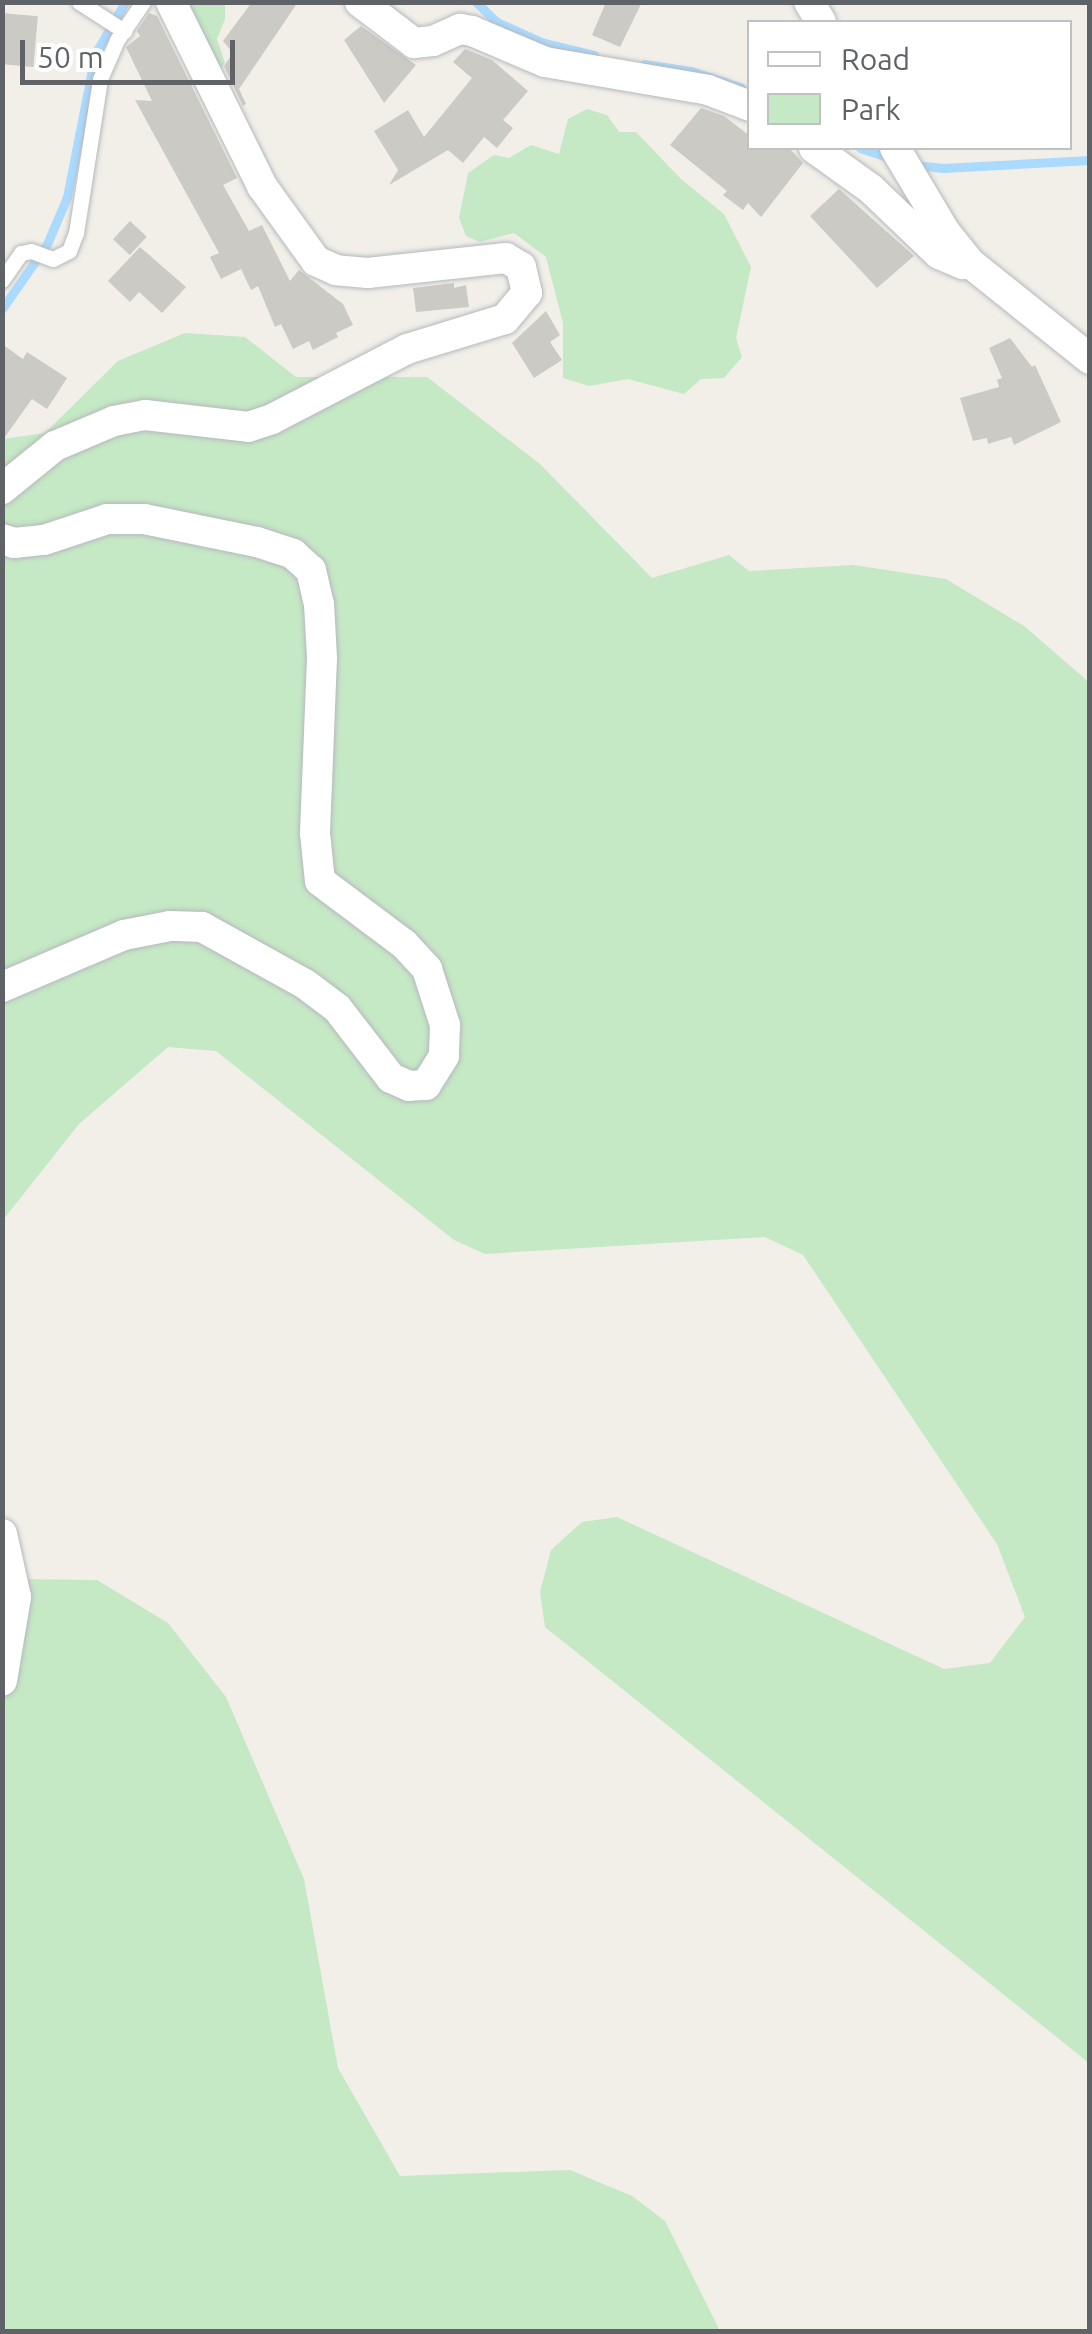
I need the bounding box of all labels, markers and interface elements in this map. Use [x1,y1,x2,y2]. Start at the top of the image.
scale bar [25,20,240,82]
legend [747,20,1072,150]
text: 50 m [37,40,104,74]
text: Road [841,42,910,76]
text: Park [841,92,901,126]

